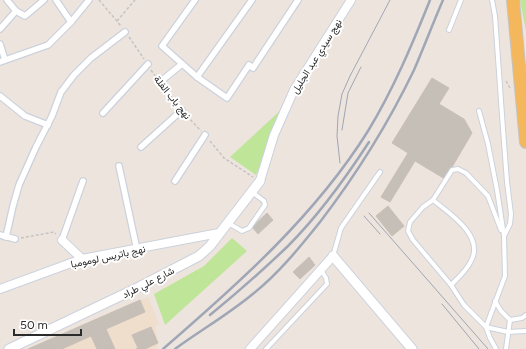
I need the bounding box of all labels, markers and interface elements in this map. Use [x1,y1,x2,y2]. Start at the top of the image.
street label: نهج سيدي عبد الجليل [288,16,346,97]
street label: نهج باب الفلة [151,73,194,122]
street label: نهج باتريس لومومبا [70,242,147,271]
street label: شارع علي طراد [120,264,177,303]
scale bar [14,311,81,337]
text: 50 m [20,318,48,332]

